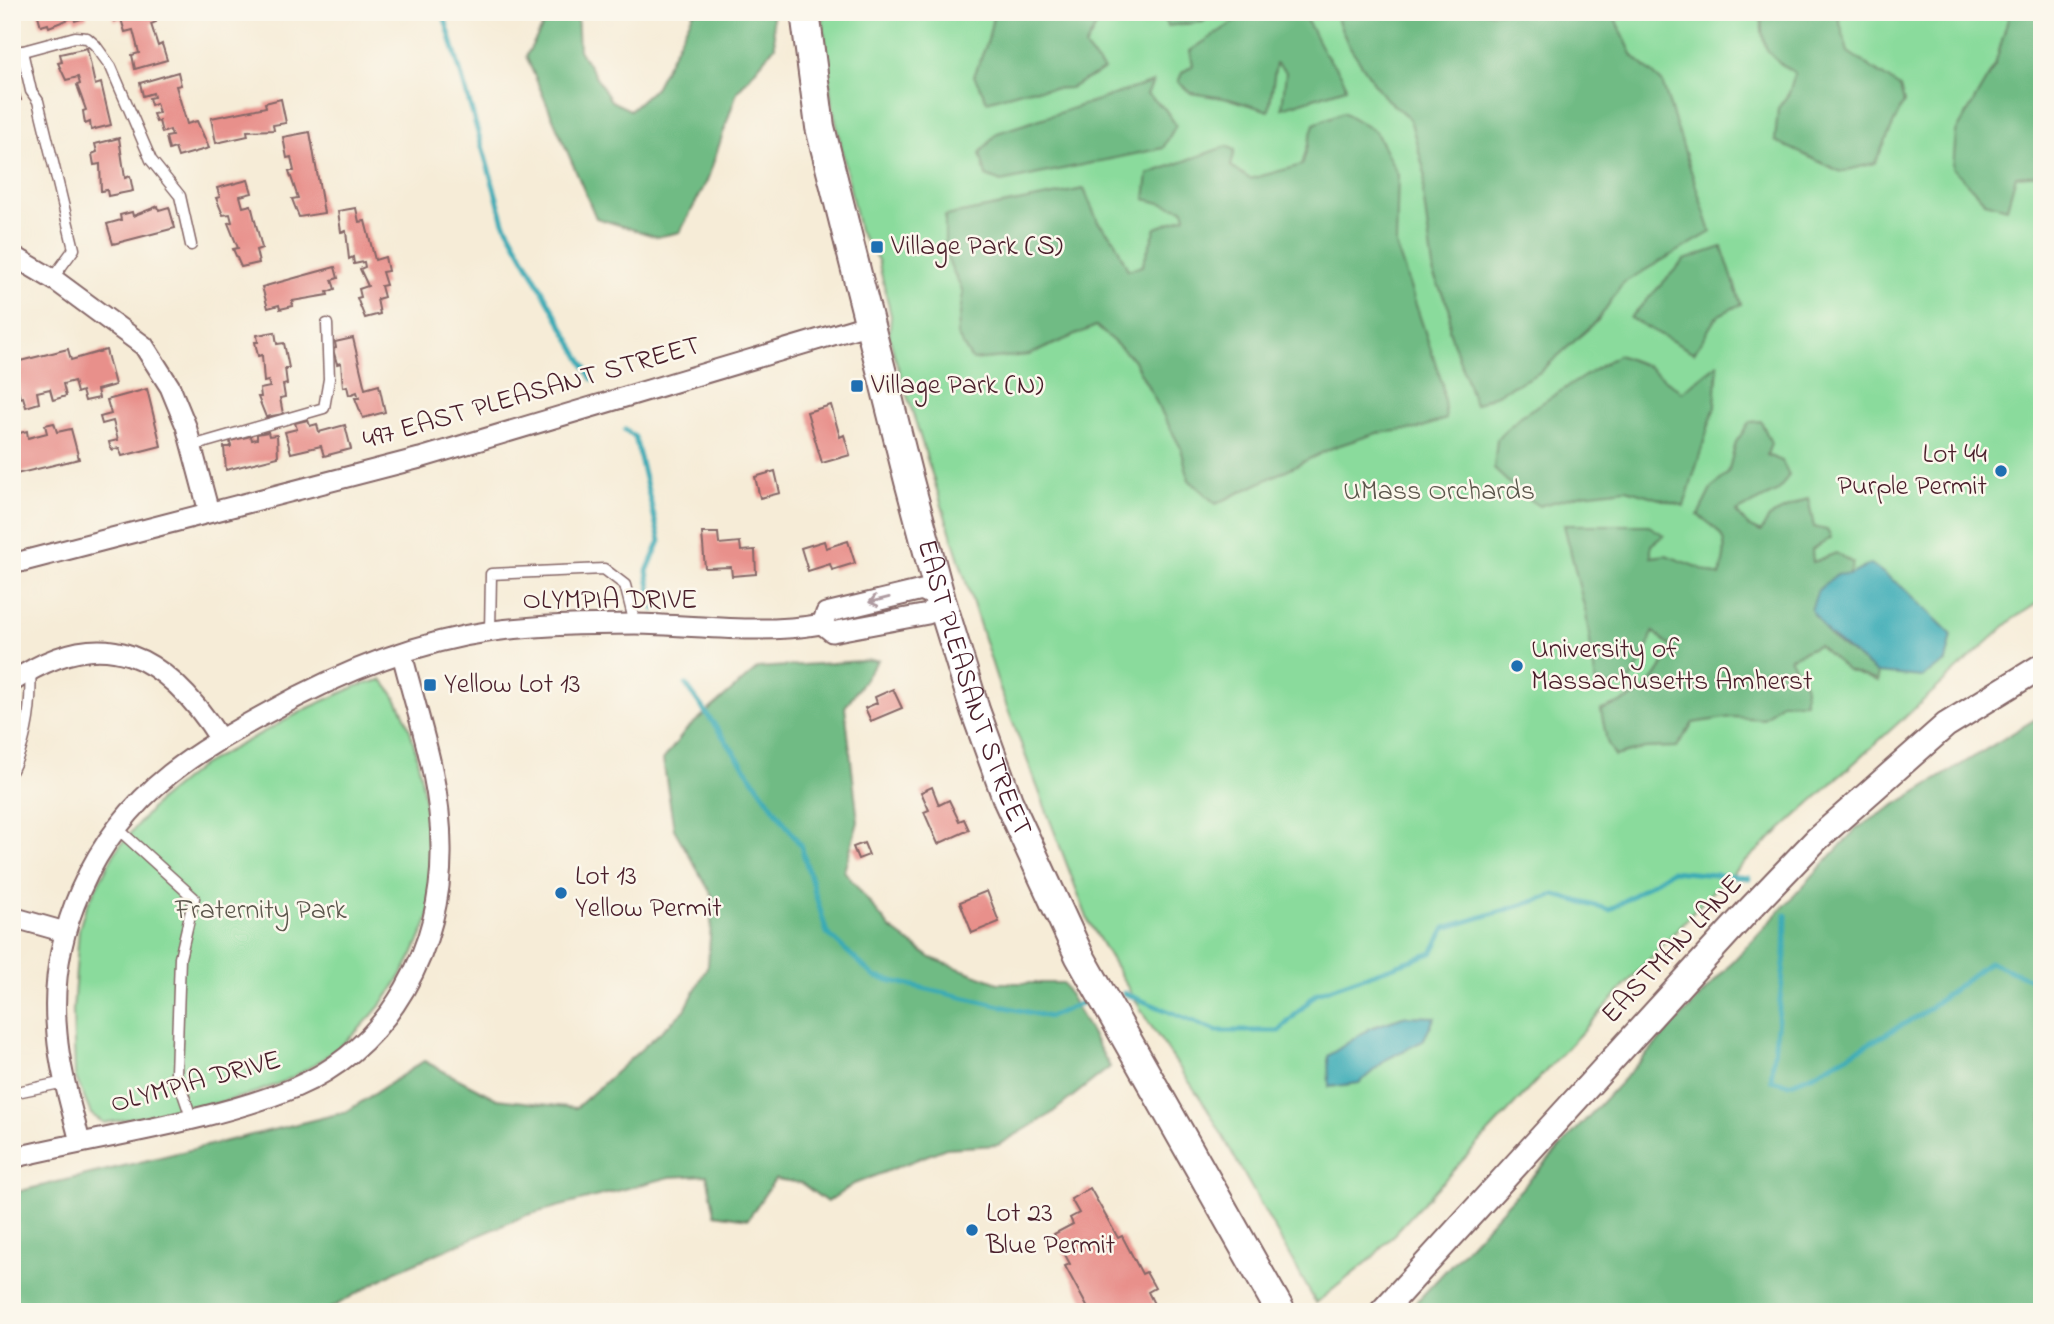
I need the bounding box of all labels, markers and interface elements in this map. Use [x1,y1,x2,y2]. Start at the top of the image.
place label: Village Park (S) [890,227,1063,268]
marker: Village Park (S) [869,239,885,255]
street label: 497 EAST PLEASANT STREET [358,326,706,462]
place label: Village Park (N) [870,366,1044,407]
marker: Village Park (N) [849,378,865,394]
place label: Lot 44 Purple Permit [1837,435,1987,508]
marker: Lot 44 Purple Permit [1993,463,2009,479]
park label: UMass Orchards [1343,472,1535,513]
street label: EAST PLEASANT STREET [905,535,1042,844]
street label: OLYMPIA DRIVE [522,581,698,622]
one-way arrow [868,594,891,607]
place label: University of Massachusetts Amherst [1531,630,1812,703]
marker: University of Massachusetts Amherst [1509,658,1525,674]
place label: Yellow Lot 13 [444,665,581,706]
marker: Yellow Lot 13 [422,677,438,693]
place label: Lot 13 Yellow Permit [575,857,722,930]
street label: EASTMAN LANE [1593,866,1753,1034]
marker: Lot 13 Yellow Permit [553,885,569,901]
park label: Fraternity Park [174,891,348,932]
street label: OLYMPIA DRIVE [106,1041,286,1125]
place label: Lot 23 Blue Permit [985,1194,1115,1267]
marker: Lot 23 Blue Permit [964,1222,980,1238]

